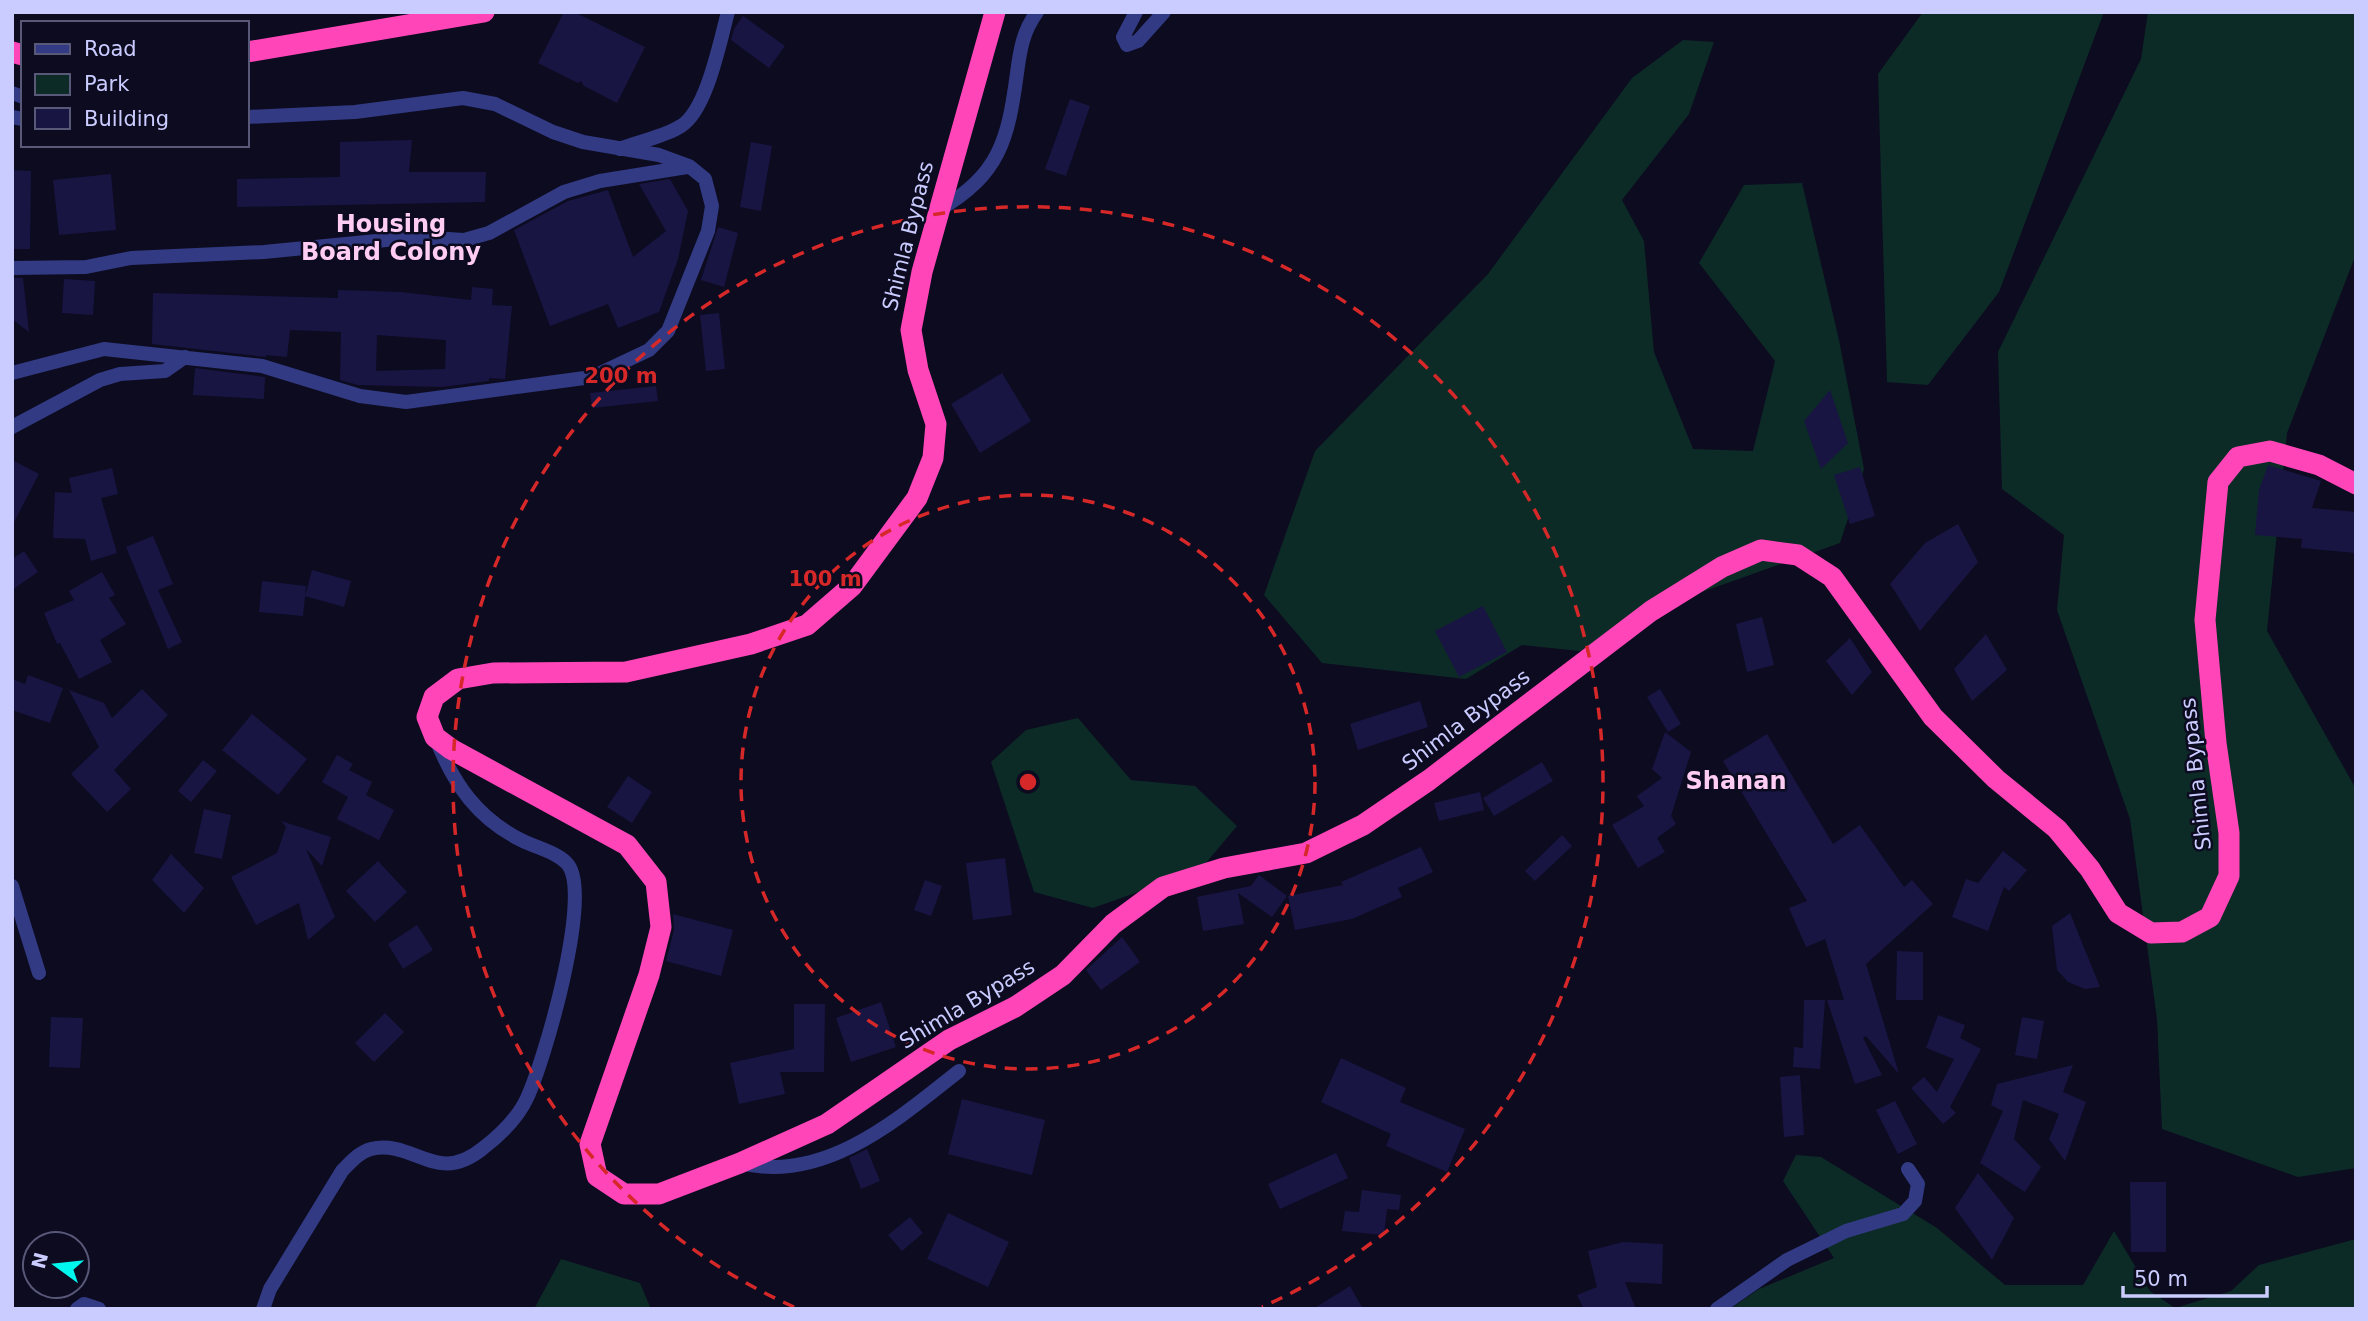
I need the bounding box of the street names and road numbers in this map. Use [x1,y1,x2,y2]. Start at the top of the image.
street label: Shimla Bypass [878,159,938,313]
street label: Shimla Bypass [1398,664,1534,776]
street label: Shimla Bypass [2176,697,2216,851]
street label: Shimla Bypass [895,954,1039,1054]

